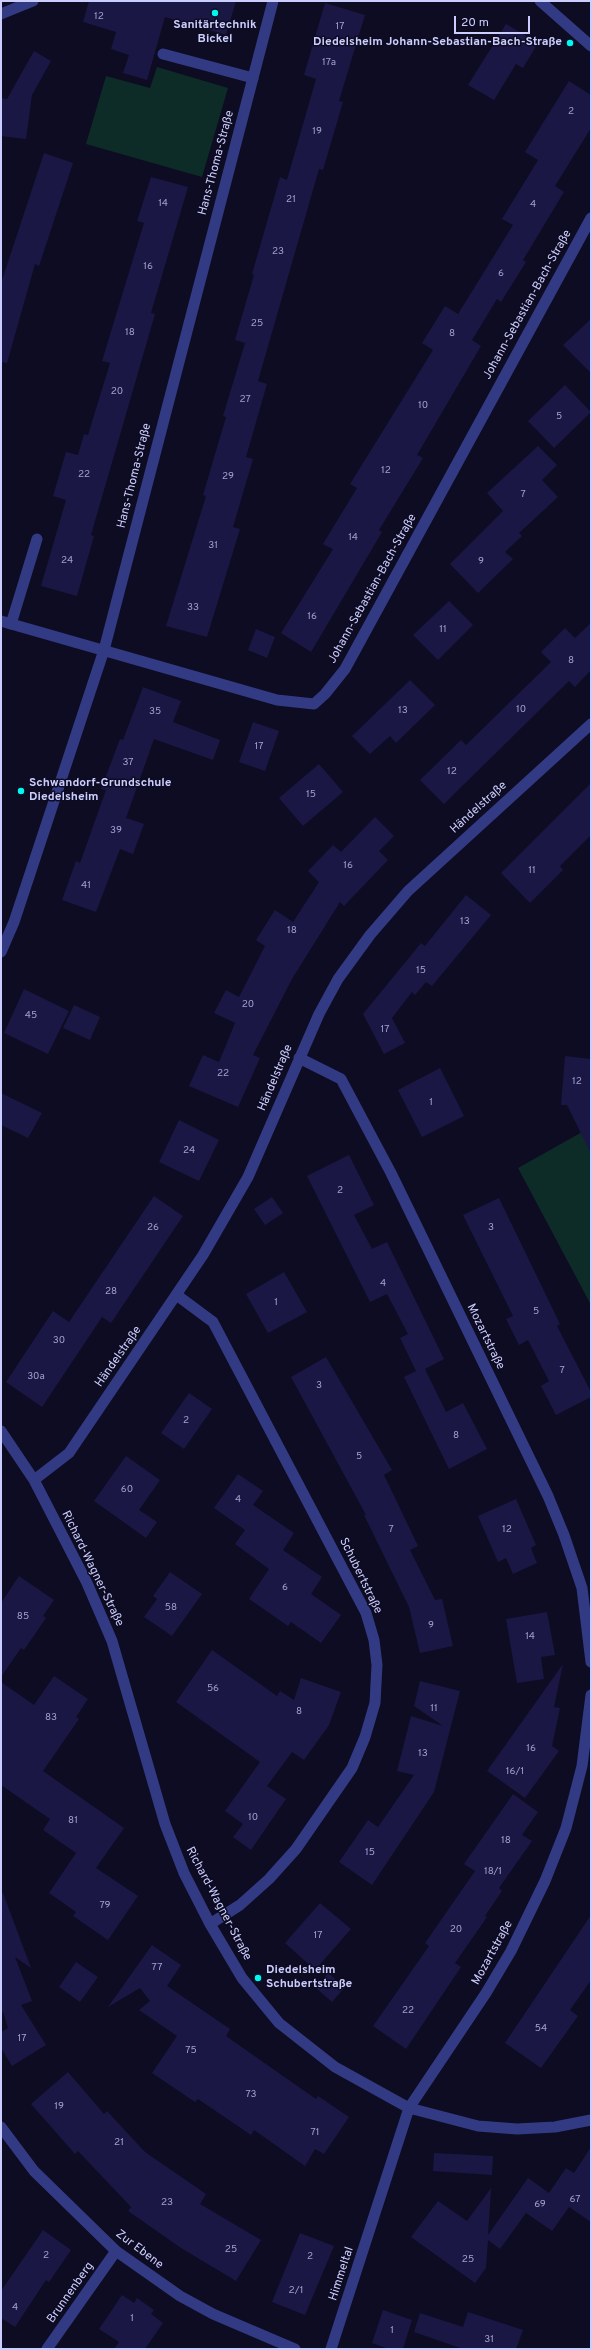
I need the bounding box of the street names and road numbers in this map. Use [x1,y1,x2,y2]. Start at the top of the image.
street label: Hans-Thoma-Straße [196,109,238,217]
street label: Johann-Sebastian-Bach-Straße [481,228,575,382]
street label: Hans-Thoma-Straße [115,422,155,530]
street label: Johann-Sebastian-Bach-Straße [326,512,420,666]
street label: Händelstraße [448,779,510,837]
street label: Händelstraße [255,1043,297,1113]
street label: Mozartstraße [463,1302,507,1372]
street label: Händelstraße [93,1324,145,1390]
street label: Richard-Wagner-Straße [58,1509,126,1629]
street label: Schubertstraße [335,1536,385,1616]
street label: Richard-Wagner-Straße [182,1845,254,1963]
street label: Mozartstraße [469,1918,517,1988]
street label: Zur Ebene [112,2227,166,2273]
street label: Himmeltal [327,2245,357,2303]
street label: Brunnenberg [45,2260,97,2326]

